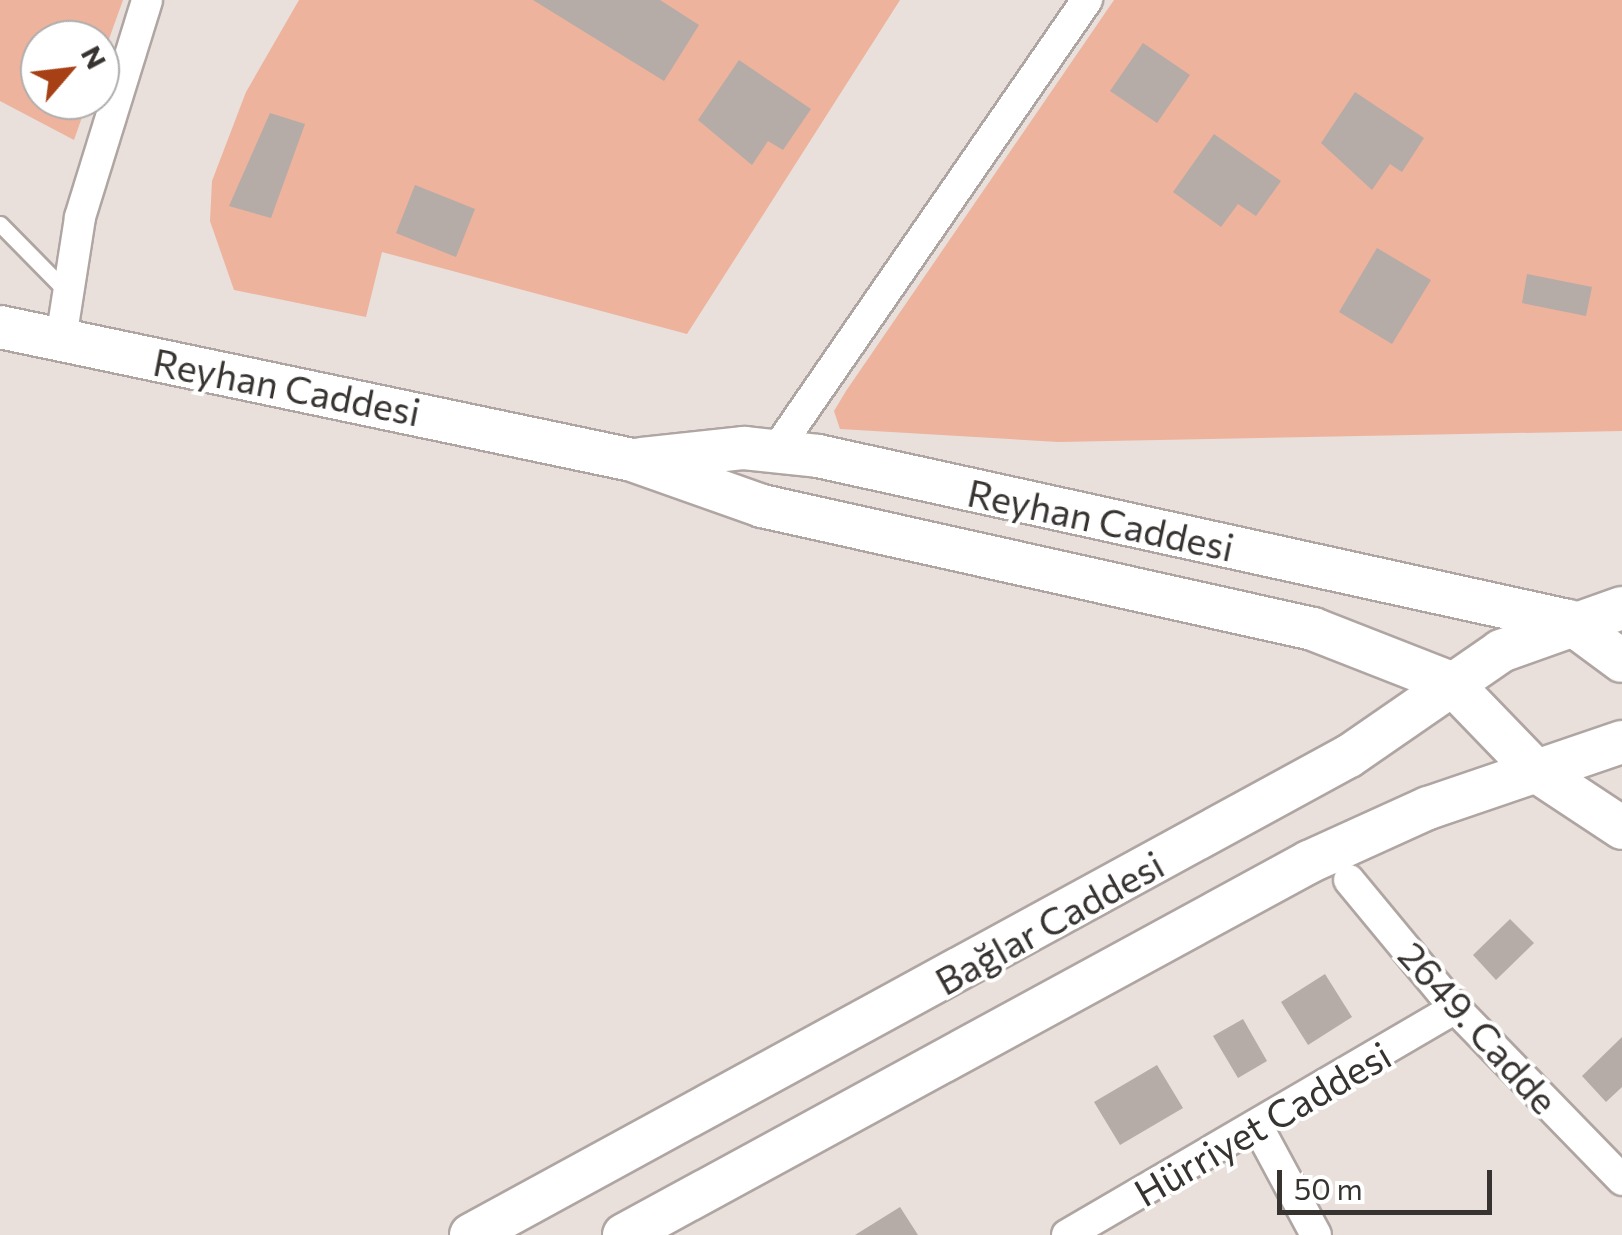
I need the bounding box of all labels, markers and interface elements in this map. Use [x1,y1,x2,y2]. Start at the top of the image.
north arrow [20,20,120,120]
text: N [75,40,115,74]
street label: Reyhan Caddesi [150,338,424,434]
street label: Reyhan Caddesi [964,469,1238,569]
street label: Bağlar Caddesi [927,841,1171,1003]
street label: 2649. Cadde [1390,932,1568,1122]
street label: Hürriyet Caddesi [1126,1031,1398,1215]
scale bar [1282,1150,1497,1212]
text: 50 m [1294,1169,1363,1206]

